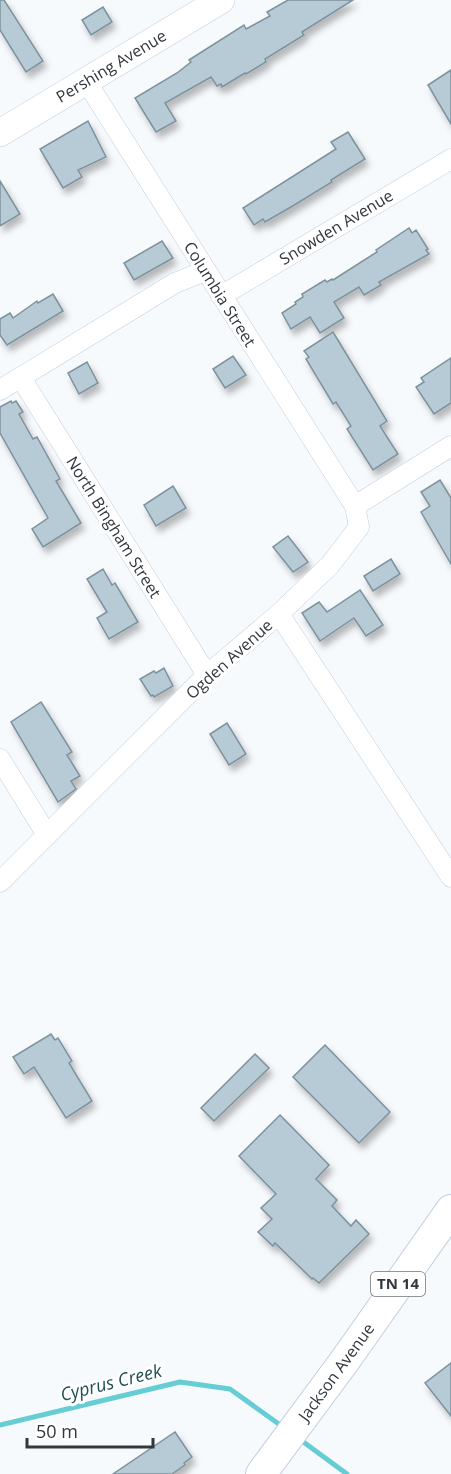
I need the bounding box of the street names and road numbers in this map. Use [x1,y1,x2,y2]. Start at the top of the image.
street label: Pershing Avenue [52,24,170,108]
street label: Snowden Avenue [275,184,397,270]
street label: Columbia Street [179,237,261,351]
street label: North Bingham Street [61,452,167,602]
street label: Ogden Avenue [181,614,277,704]
road number: TN 14 [371,1272,425,1296]
street label: Jackson Avenue [292,1319,379,1427]

